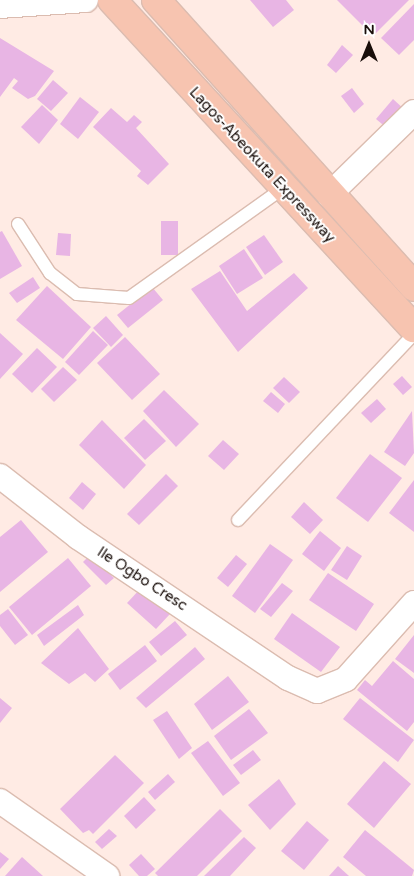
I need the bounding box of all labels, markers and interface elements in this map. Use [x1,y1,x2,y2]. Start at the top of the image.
north arrow [344,20,394,70]
text: N [363,21,375,38]
street label: Lagos-Abeokuta Expressway [185,84,339,246]
street label: Ile Ogbo Cresc [94,543,190,615]

